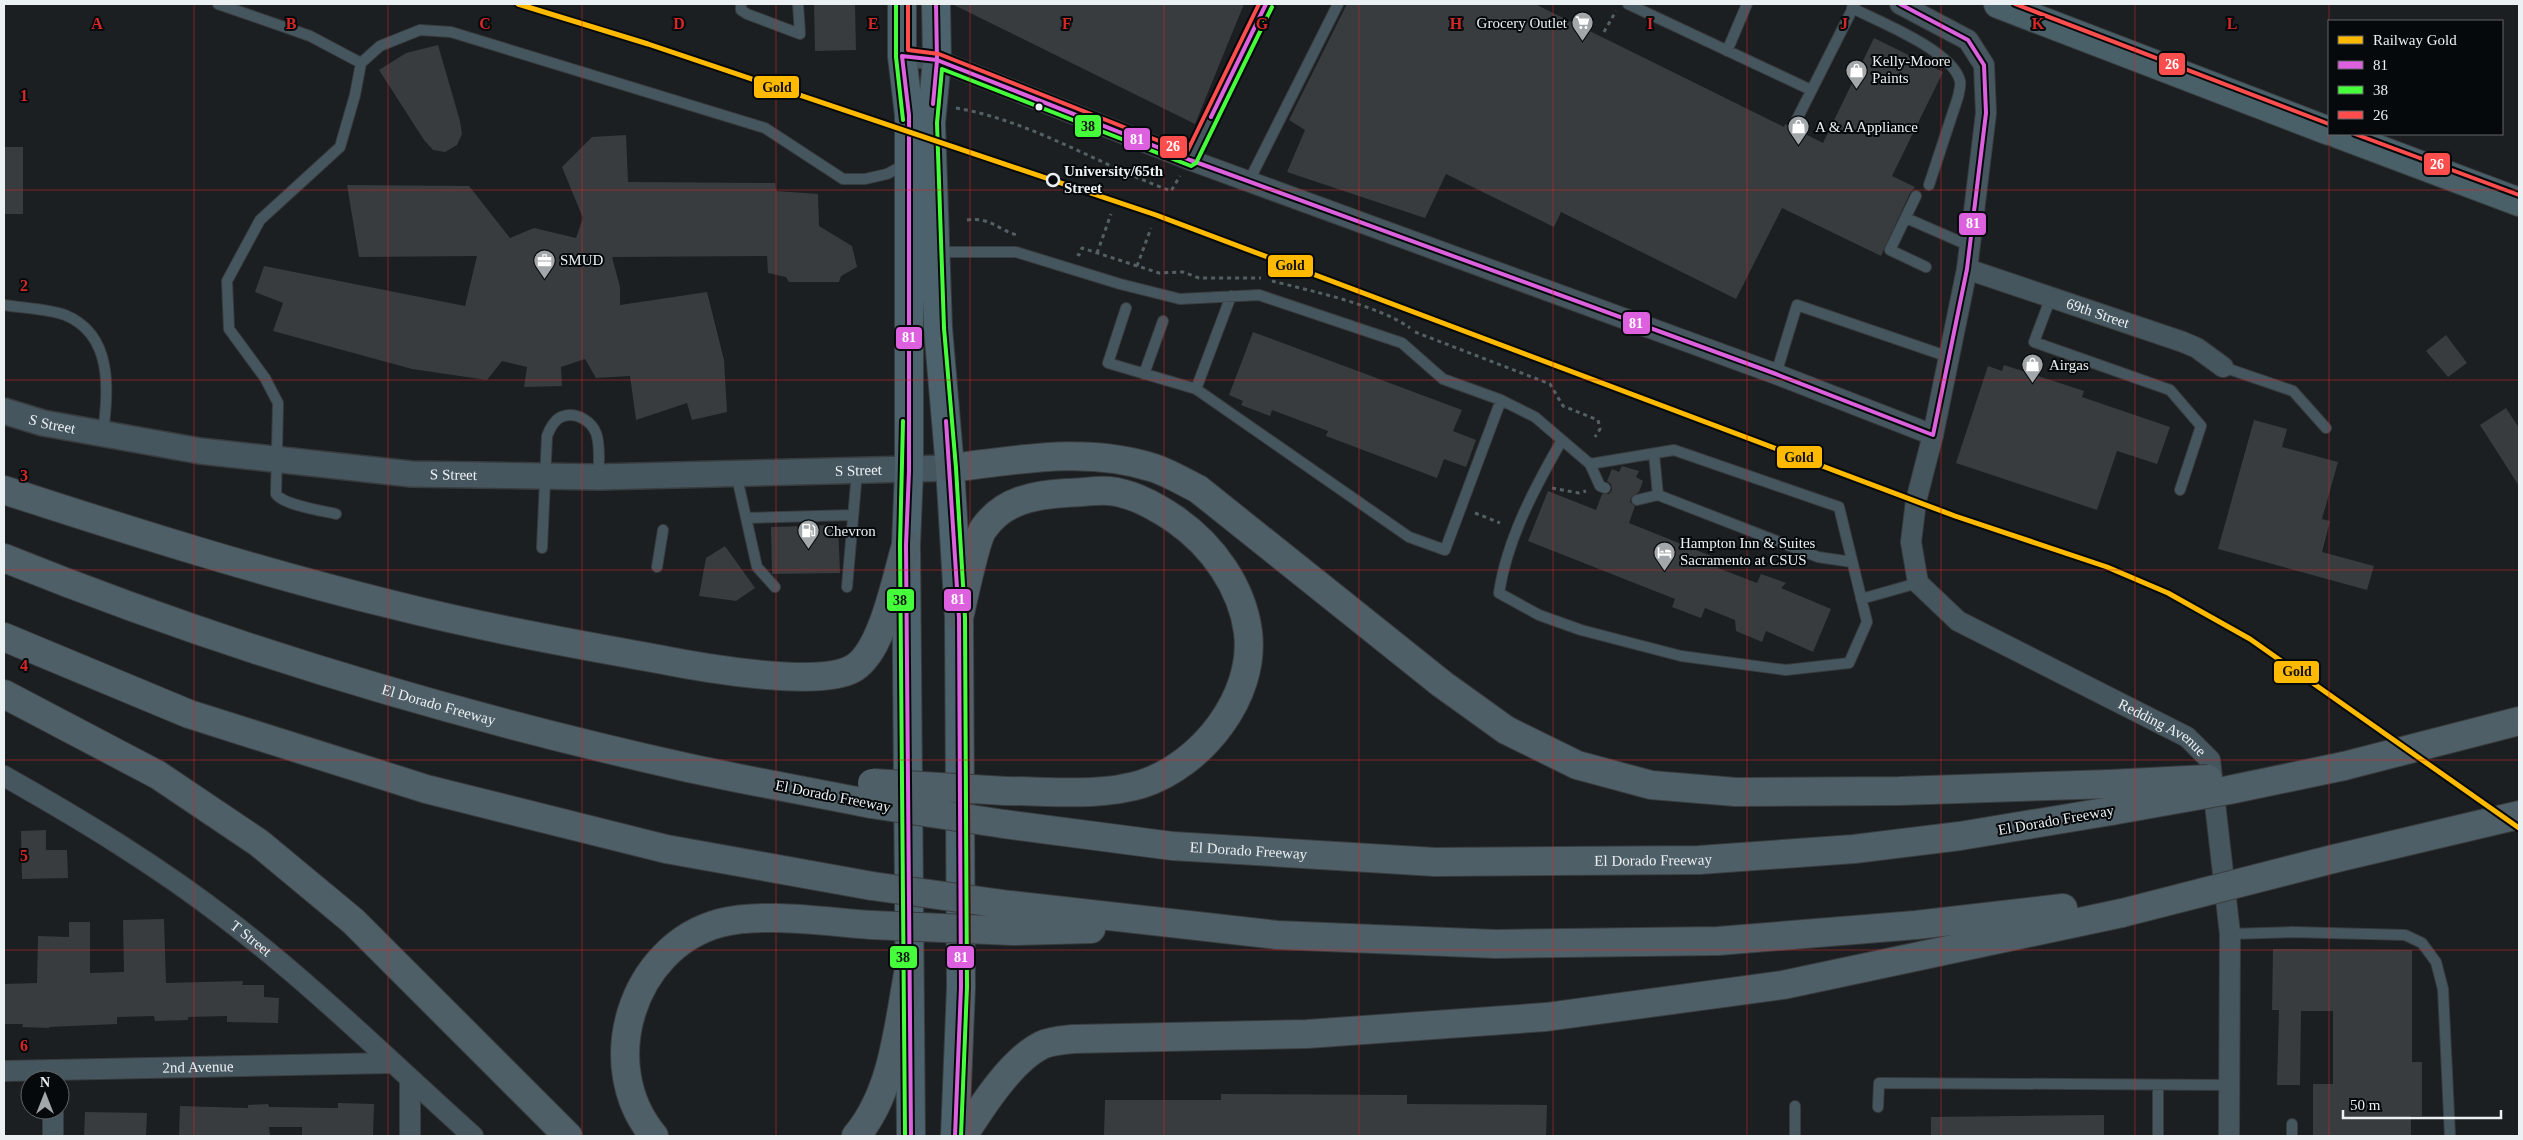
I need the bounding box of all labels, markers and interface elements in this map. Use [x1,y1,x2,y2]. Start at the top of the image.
supermarket icon: Grocery Outlet [1571,11,1595,42]
text: A [91,15,103,32]
text: B [286,15,297,32]
text: C [479,15,491,32]
text: D [673,15,685,32]
text: E [868,15,878,32]
text: F [1062,15,1072,32]
text: G [1256,15,1269,32]
text: H [1450,15,1463,32]
place label: Grocery Outlet [1477,15,1568,31]
text: I [1647,15,1653,32]
text: J [1840,15,1848,32]
text: K [2032,15,2045,32]
text: L [2227,15,2237,32]
legend [2328,20,2503,135]
text: Railway Gold [2373,32,2457,48]
line badge: 26 [2158,52,2186,76]
place label: Kelly-Moore Paints [1872,53,1951,86]
text: 26 [2165,57,2179,72]
text: 81 [2373,57,2388,73]
shop icon: Kelly-Moore Paints [1844,58,1868,89]
line badge: Gold [753,75,800,99]
text: Gold [762,80,792,95]
text: 38 [2373,82,2388,98]
text: 1 [20,87,28,104]
unlabelled marker [1034,102,1044,112]
text: 26 [2373,107,2389,123]
line badge: 38 [1074,114,1102,138]
shop icon: A & A Appliance [1787,115,1811,146]
text: 38 [1081,119,1095,134]
place label: A & A Appliance [1815,119,1918,135]
line badge: 81 [1123,127,1151,151]
text: 81 [1130,132,1144,147]
line badge: 26 [1159,135,1188,159]
text: 26 [1166,139,1180,154]
line badge: 26 [2423,152,2451,176]
text: 26 [2430,157,2444,172]
place label: University/65th Street [1064,163,1164,196]
marker: University/65th Street [1046,173,1060,187]
line badge: 81 [1958,212,1987,236]
text: 81 [1966,216,1980,231]
office icon: SMUD [532,248,556,279]
place label: SMUD [560,252,604,268]
line badge: Gold [1267,254,1314,278]
text: Gold [1275,258,1305,273]
text: 2 [20,277,28,294]
street label: 69th Street [2064,295,2132,332]
line badge: 81 [1622,311,1651,335]
text: 81 [1629,316,1643,331]
line badge: 81 [895,326,923,350]
text: 81 [902,330,916,345]
shop icon: Airgas [2021,353,2045,384]
place label: Airgas [2049,357,2089,373]
street label: S Street [27,411,77,437]
line badge: Gold [1776,445,1823,469]
text: Gold [1784,450,1814,465]
street label: S Street [835,462,883,479]
street label: S Street [430,466,478,483]
text: 3 [20,467,28,484]
fuel station icon: Chevron [796,519,820,550]
place label: Chevron [824,523,876,539]
place label: Hampton Inn & Suites Sacramento at CSUS [1680,535,1816,568]
hotel icon: Hampton Inn & Suites Sacramento at CSUS [1652,540,1676,571]
line badge: 38 [886,588,915,612]
line badge: 81 [943,588,972,612]
text: 81 [951,592,965,607]
text: 38 [893,593,907,608]
text: 4 [20,657,28,674]
line badge: Gold [2273,660,2320,684]
text: Gold [2282,664,2312,679]
street label: El Dorado Freeway [380,681,498,728]
street label: Redding Avenue [2116,696,2210,760]
street label: El Dorado Freeway [774,777,893,815]
street label: El Dorado Freeway [1997,802,2116,838]
street label: El Dorado Freeway [1189,839,1308,862]
text: 5 [20,847,28,864]
street label: El Dorado Freeway [1594,851,1713,869]
street label: T Street [227,917,275,960]
line badge: 38 [889,945,918,969]
line badge: 81 [946,945,975,969]
text: 38 [896,950,910,965]
text: 81 [954,950,968,965]
text: 6 [20,1037,28,1054]
street label: 2nd Avenue [162,1058,234,1076]
north arrow [20,1070,70,1120]
text: N [40,1075,50,1090]
scale bar [2343,1088,2500,1120]
text: 50 m [2350,1097,2381,1113]

